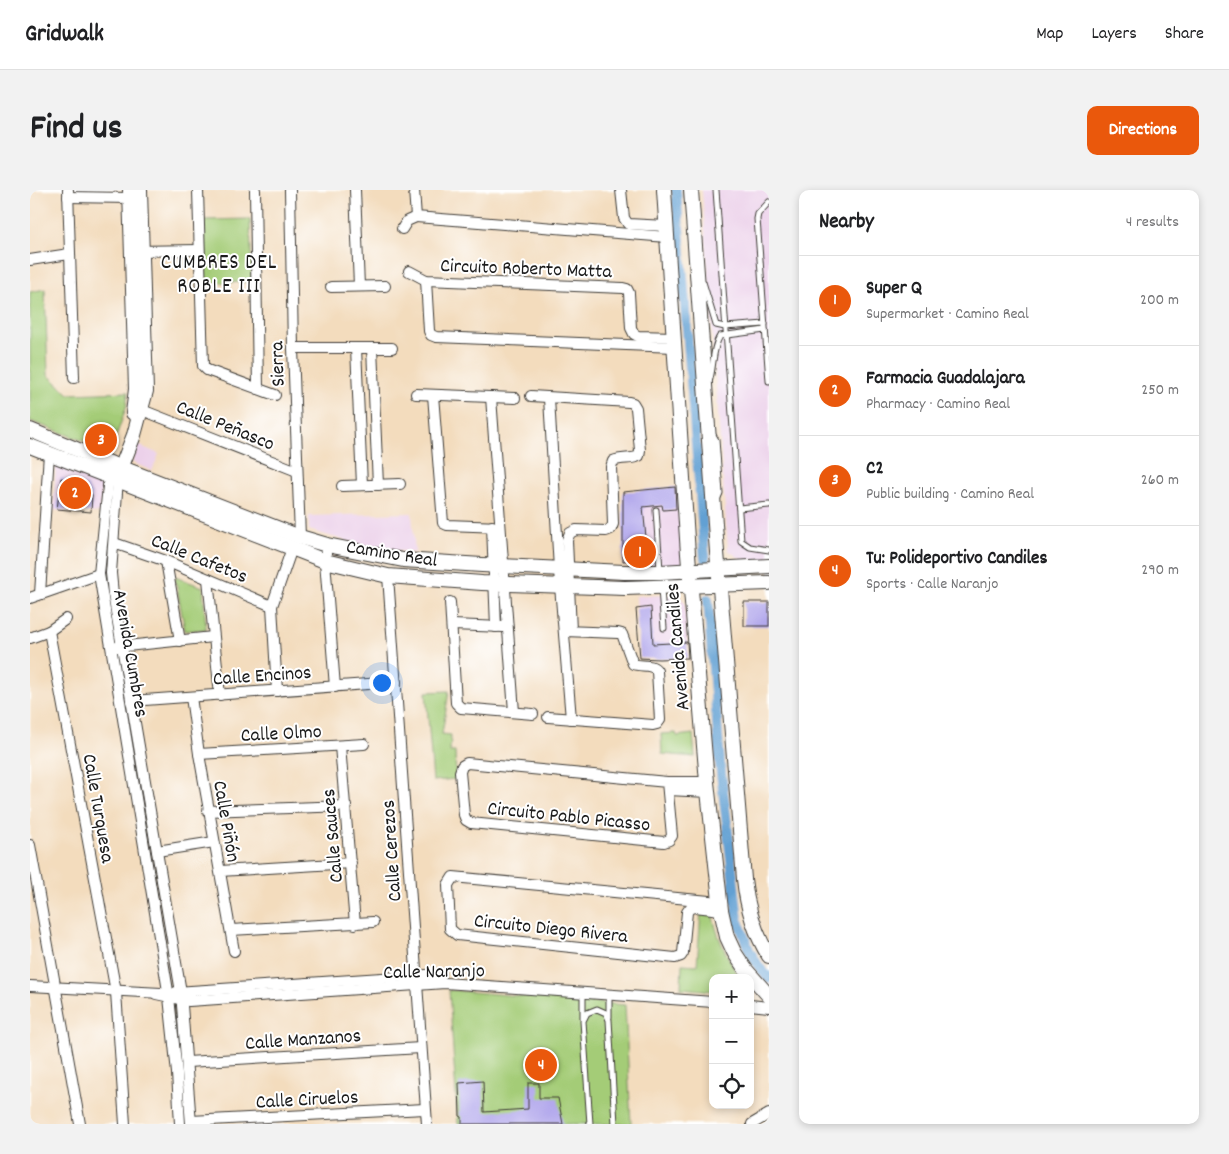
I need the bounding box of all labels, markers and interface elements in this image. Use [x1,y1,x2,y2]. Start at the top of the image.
text: Gridwalk [25,18,104,52]
text: Map [1036,22,1063,47]
text: Layers [1091,22,1137,47]
text: Share [1165,22,1204,47]
text: Find us [30,105,122,155]
button: Directions [1087,106,1199,155]
text: Nearby [819,208,874,238]
text: 4 results [1126,211,1179,234]
district label: CUMBRES DEL ROBLE III [161,249,277,303]
street label: Circuito Roberto Matta [440,253,613,287]
text: Super Q [866,276,922,303]
text: 1 [833,289,837,312]
text: 200 m [1140,289,1179,312]
text: Supermarket · Camino Real [866,303,1029,326]
street label: Sierra [264,340,294,387]
text: Farmacia Guadalajara [866,366,1025,393]
text: 2 [832,379,839,402]
text: 250 m [1141,379,1179,402]
text: Pharmacy · Camino Real [866,393,1010,416]
street label: Calle Peñasco [171,394,278,459]
pin: 3 [85,421,117,459]
text: C2 [866,456,884,483]
text: 3 [831,469,839,492]
text: 260 m [1141,469,1179,492]
pin: 2 [59,474,91,512]
text: Public building · Camino Real [866,483,1034,506]
street label: Calle Cafetos [146,528,251,592]
pin: 1 [624,533,656,571]
street label: Camino Real [344,534,439,576]
text: Tu: Polideportivo Candiles [866,546,1047,573]
text: 4 [832,559,838,582]
text: 290 m [1141,559,1179,582]
text: Sports · Calle Naranjo [866,573,998,596]
street label: Avenida Candiles [659,582,699,712]
street label: Avenida Cumbres [104,587,154,720]
street label: Calle Encinos [212,660,312,694]
your location [369,670,395,696]
street label: Calle Olmo [240,719,322,751]
street label: Calle Turquesa [74,752,121,866]
street label: Calle Piñón [204,779,246,864]
street label: Calle Sauces [316,788,352,884]
street label: Circuito Pablo Picasso [486,796,651,840]
street label: Calle Cerezos [375,799,411,903]
street label: Circuito Diego Rivera [472,908,630,952]
street label: Calle Naranjo [383,958,485,988]
map controls [709,974,754,1109]
button: + [709,974,754,1019]
button: − [709,1019,754,1064]
street label: Calle Manzanos [244,1023,362,1059]
pin: 4 [525,1046,557,1084]
button: locate [709,1064,754,1109]
street label: Calle Ciruelos [255,1084,359,1118]

